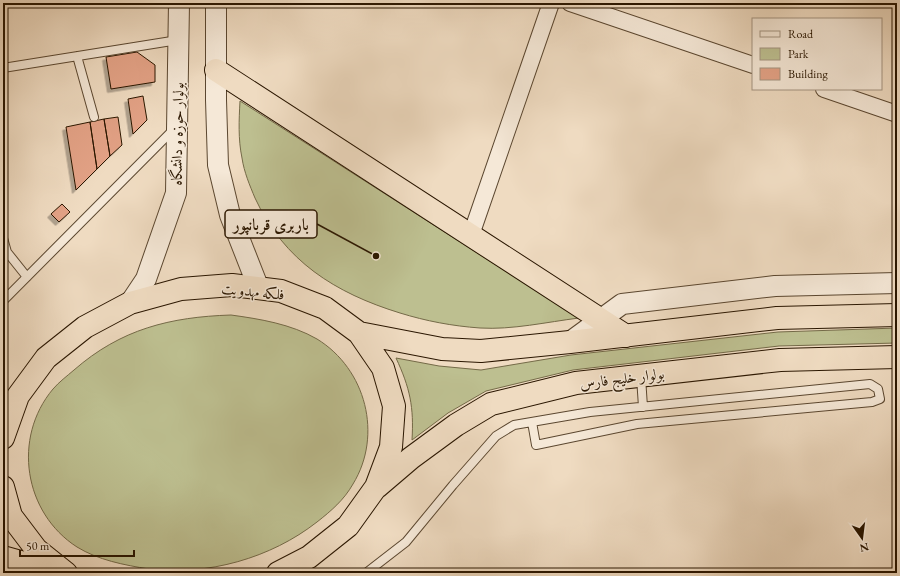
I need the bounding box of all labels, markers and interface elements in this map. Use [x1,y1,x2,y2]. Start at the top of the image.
legend [752,18,882,90]
text: Road [788,26,814,42]
text: Park [788,46,809,62]
text: Building [788,66,829,82]
street label: بولوار حوزه و دانشگاه [167,82,187,186]
callout: باربری قربانپور [225,210,317,238]
text: باربری قربانپور [231,214,309,235]
street label: فلکه مهدویت [220,278,286,305]
street label: بولوار خلیج فارس [579,363,666,398]
north arrow [842,518,882,558]
scale bar [20,532,134,558]
text: 50 m [26,538,50,554]
text: N [858,540,870,556]

